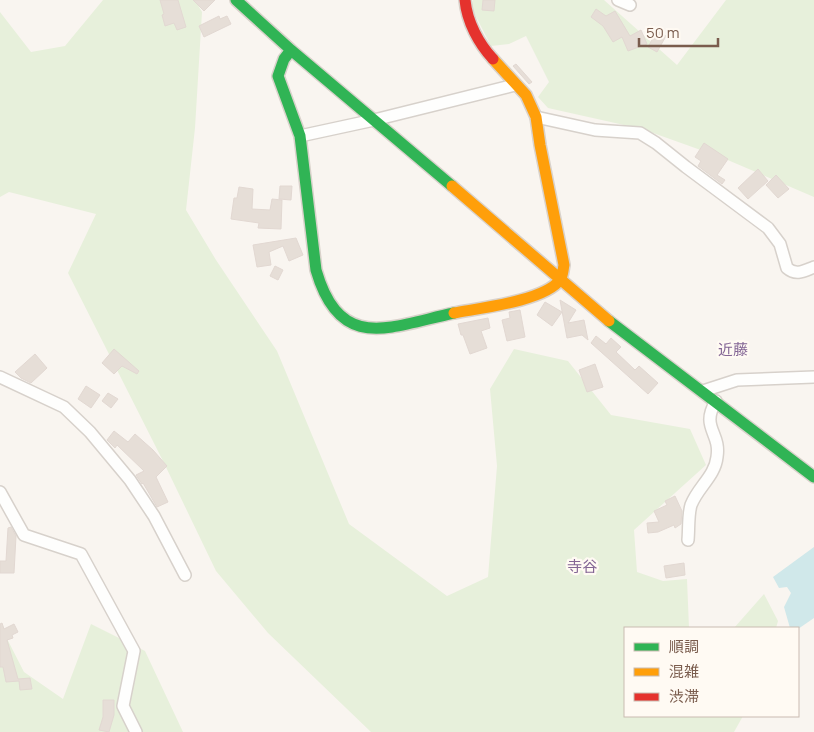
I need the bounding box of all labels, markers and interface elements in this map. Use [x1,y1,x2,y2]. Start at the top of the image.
scale bar [639,15,718,47]
text: 50 m [646,22,680,43]
district label: 近藤 [718,339,748,360]
district label: 寺谷 [567,556,597,577]
legend [624,627,799,717]
text: 順調 [669,636,699,657]
text: 混雑 [669,661,699,682]
text: 渋滞 [669,686,699,707]

